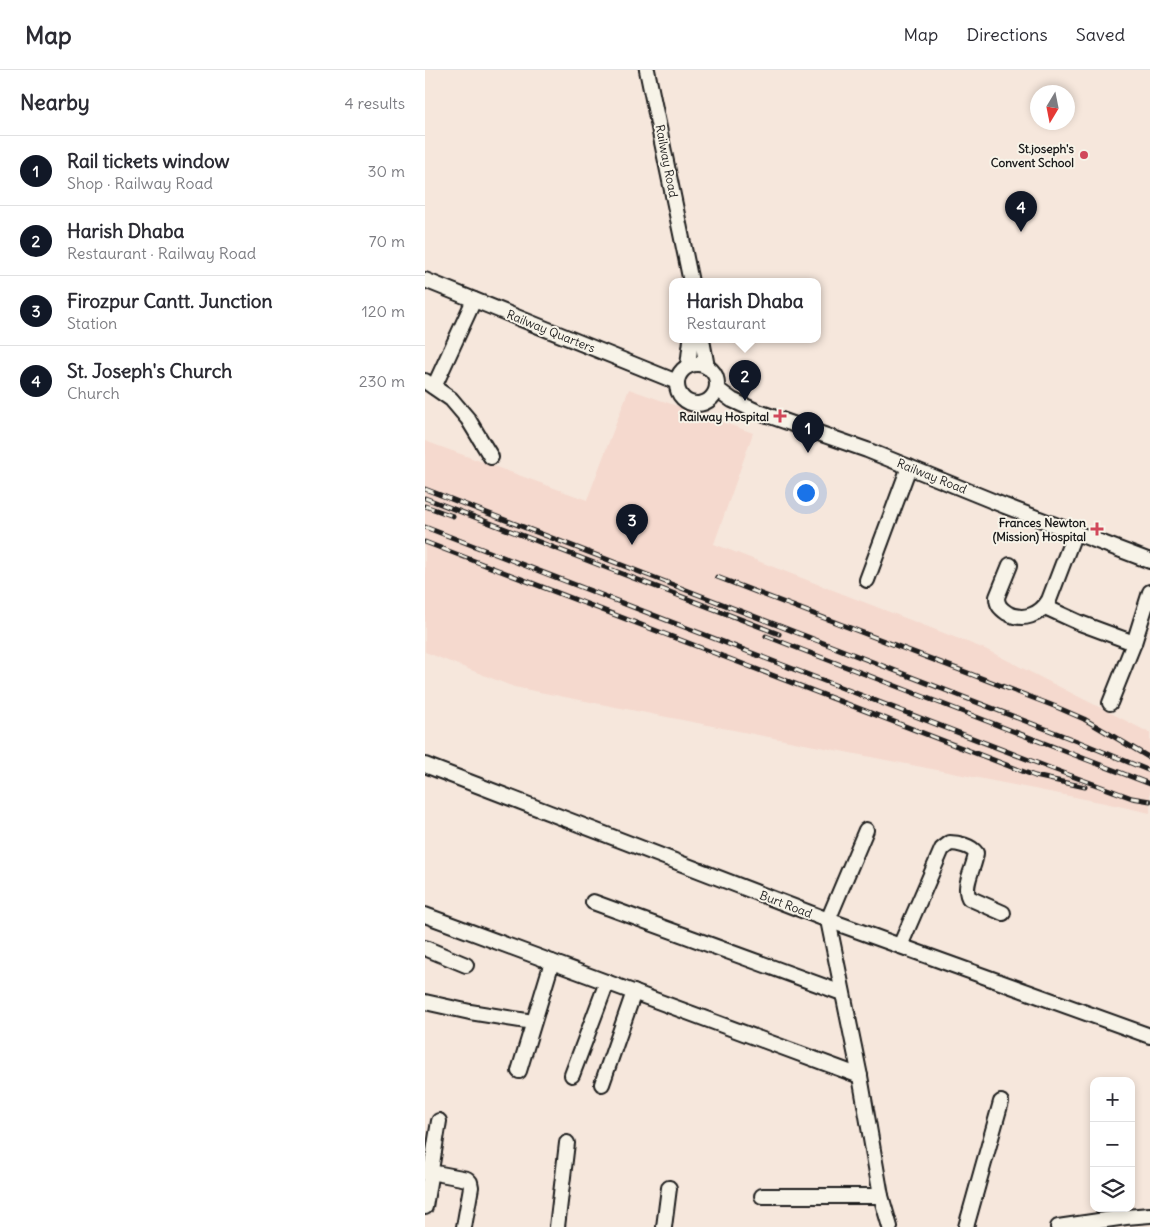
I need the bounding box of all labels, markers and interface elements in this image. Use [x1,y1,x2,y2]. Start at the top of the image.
text: Map [25,20,72,50]
text: Map [903,23,938,46]
text: Directions [966,23,1048,46]
text: Saved [1076,23,1125,46]
north arrow [1030,85,1075,130]
text: Nearby [20,89,90,116]
text: 4 results [344,93,405,113]
street label: Railway Road [653,123,681,199]
place label: St.joseph's Convent School [991,141,1075,170]
text: Rail tickets window [67,149,230,173]
marker: St.joseph's Convent School [1078,149,1090,161]
text: 1 [33,161,39,181]
text: 30 m [368,161,405,181]
text: Shop · Railway Road [67,173,213,193]
pin: 4 [1005,191,1037,232]
text: Harish Dhaba [67,219,184,243]
text: 2 [32,231,40,251]
text: 70 m [369,231,405,251]
text: Restaurant · Railway Road [67,243,256,263]
popup [669,278,821,343]
text: Firozpur Cantt. Junction [67,289,272,313]
text: Harish Dhaba [686,289,804,313]
text: 3 [31,301,41,321]
text: 120 m [362,301,405,321]
street label: Railway Quarters [505,306,597,356]
text: Station [67,313,117,333]
text: Restaurant [686,313,766,333]
text: St. Joseph's Church [67,359,232,383]
pin: 2 [729,360,761,401]
text: 4 [31,371,41,391]
text: 230 m [359,371,405,391]
text: Church [67,383,120,403]
place label: Railway Hospital [679,409,769,425]
marker: Railway Hospital [773,409,787,423]
pin: 1 [792,412,824,453]
street label: Railway Road [895,455,969,497]
your location [793,480,819,506]
pin: 3 [616,504,648,545]
place label: Frances Newton (Mission) Hospital [993,515,1086,545]
marker: Frances Newton (Mission) Hospital [1090,522,1104,536]
street label: Burt Road [758,887,814,921]
map controls [1090,1077,1135,1212]
button: + [1090,1077,1135,1122]
button: − [1090,1122,1135,1167]
button: layers [1090,1167,1135,1212]

